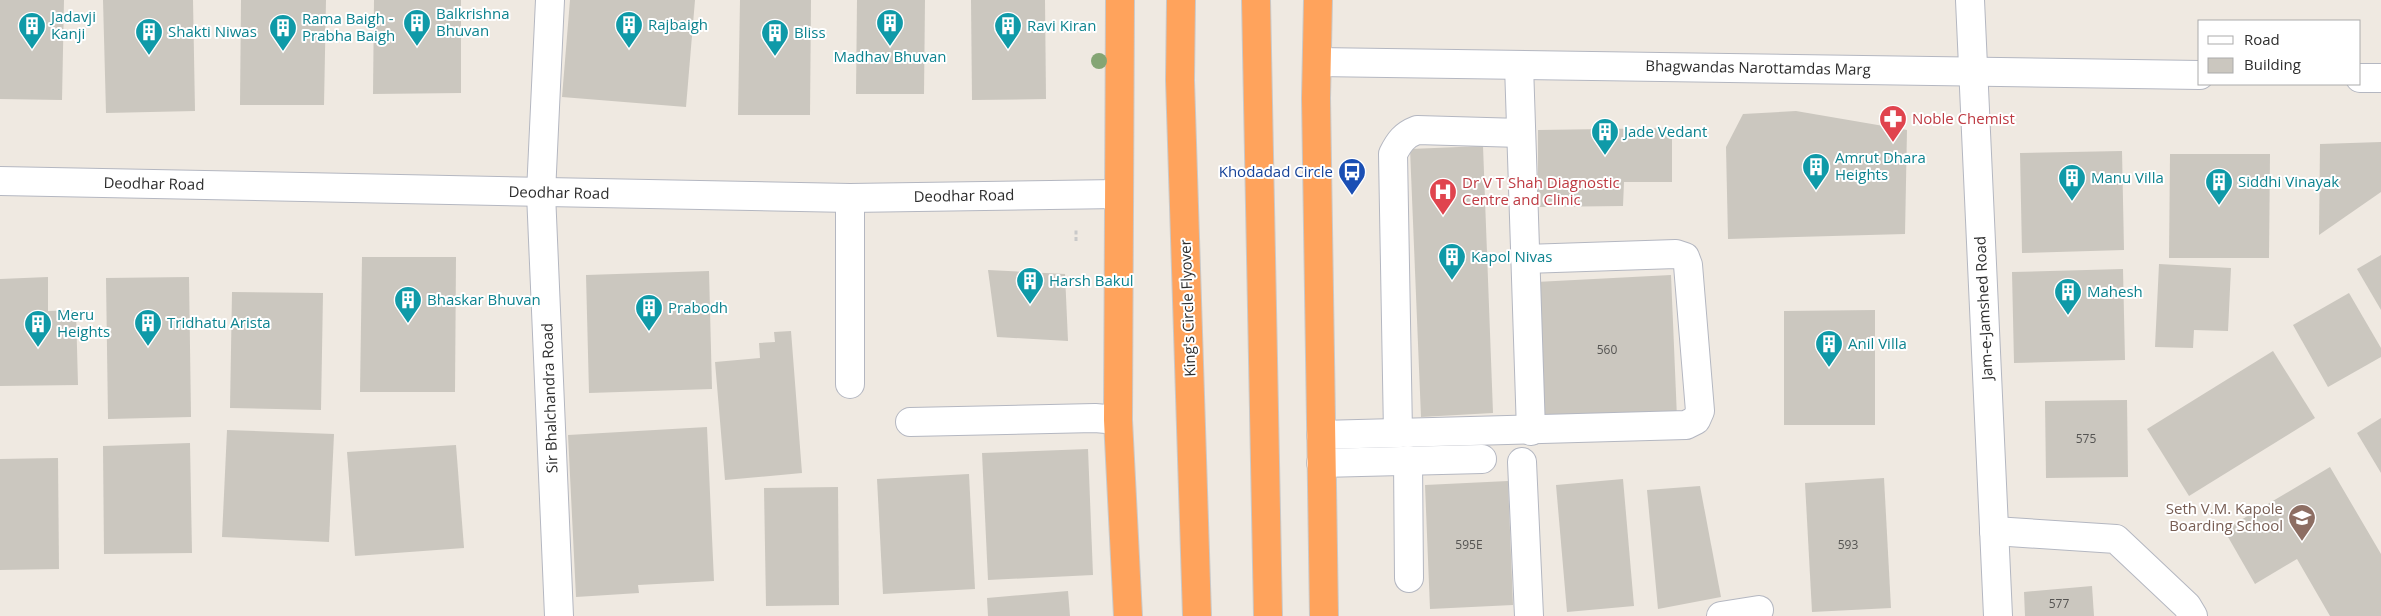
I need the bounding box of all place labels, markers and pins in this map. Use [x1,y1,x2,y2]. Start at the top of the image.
place label: Balkrishna Bhuvan [436,3,510,40]
place label: Jadavji Kanji [49,6,96,43]
place label: Rama Baigh - Prabha Baigh [302,8,395,45]
building icon: Balkrishna Bhuvan [402,8,432,47]
building icon: Madhav Bhuvan [875,8,905,47]
building icon: Rajbaigh [614,10,644,49]
building icon: Jadavji Kanji [17,11,47,50]
building icon: Ravi Kiran [993,11,1023,50]
building icon: Rama Baigh - Prabha Baigh [268,13,298,52]
place label: Rajbaigh [648,14,708,34]
place label: Ravi Kiran [1027,15,1096,35]
building icon: Shakti Niwas [134,17,164,56]
building icon: Bliss [760,18,790,57]
place label: Shakti Niwas [168,21,257,41]
place label: Bliss [794,22,826,42]
place label: Madhav Bhuvan [833,46,947,66]
pharmacy icon: Noble Chemist [1878,104,1908,143]
place label: Noble Chemist [1912,108,2015,128]
building icon: Jade Vedant [1590,117,1620,156]
place label: Jade Vedant [1622,121,1707,141]
place label: Amrut Dhara Heights [1835,147,1926,184]
building icon: Amrut Dhara Heights [1801,152,1831,191]
bus stop icon: Khodadad Circle [1337,157,1367,196]
place label: Khodadad Circle [1219,161,1333,181]
building icon: Manu Villa [2057,163,2087,202]
place label: Manu Villa [2091,167,2164,187]
building icon: Siddhi Vinayak [2204,167,2234,206]
place label: Siddhi Vinayak [2238,171,2339,191]
place label: Dr V T Shah Diagnostic Centre and Clinic [1462,172,1620,209]
hospital icon: Dr V T Shah Diagnostic Centre and Clinic [1428,177,1458,216]
building icon: Kapol Nivas [1437,242,1467,281]
place label: Kapol Nivas [1471,246,1552,266]
building icon: Harsh Bakul [1015,266,1045,305]
place label: Harsh Bakul [1049,270,1134,290]
building icon: Mahesh [2053,277,2083,316]
place label: Mahesh [2087,281,2143,301]
building icon: Bhaskar Bhuvan [393,285,423,324]
place label: Bhaskar Bhuvan [427,289,541,309]
building icon: Prabodh [634,293,664,332]
place label: Prabodh [668,297,728,317]
place label: Meru Heights [57,304,110,341]
building icon: Tridhatu Arista [133,308,163,347]
building icon: Meru Heights [23,309,53,348]
place label: Tridhatu Arista [167,312,271,332]
building icon: Anil Villa [1814,329,1844,368]
place label: Anil Villa [1848,333,1907,353]
place label: Seth V.M. Kapole Boarding School [2166,498,2283,535]
school or university icon: Seth V.M. Kapole Boarding School [2287,503,2317,542]

